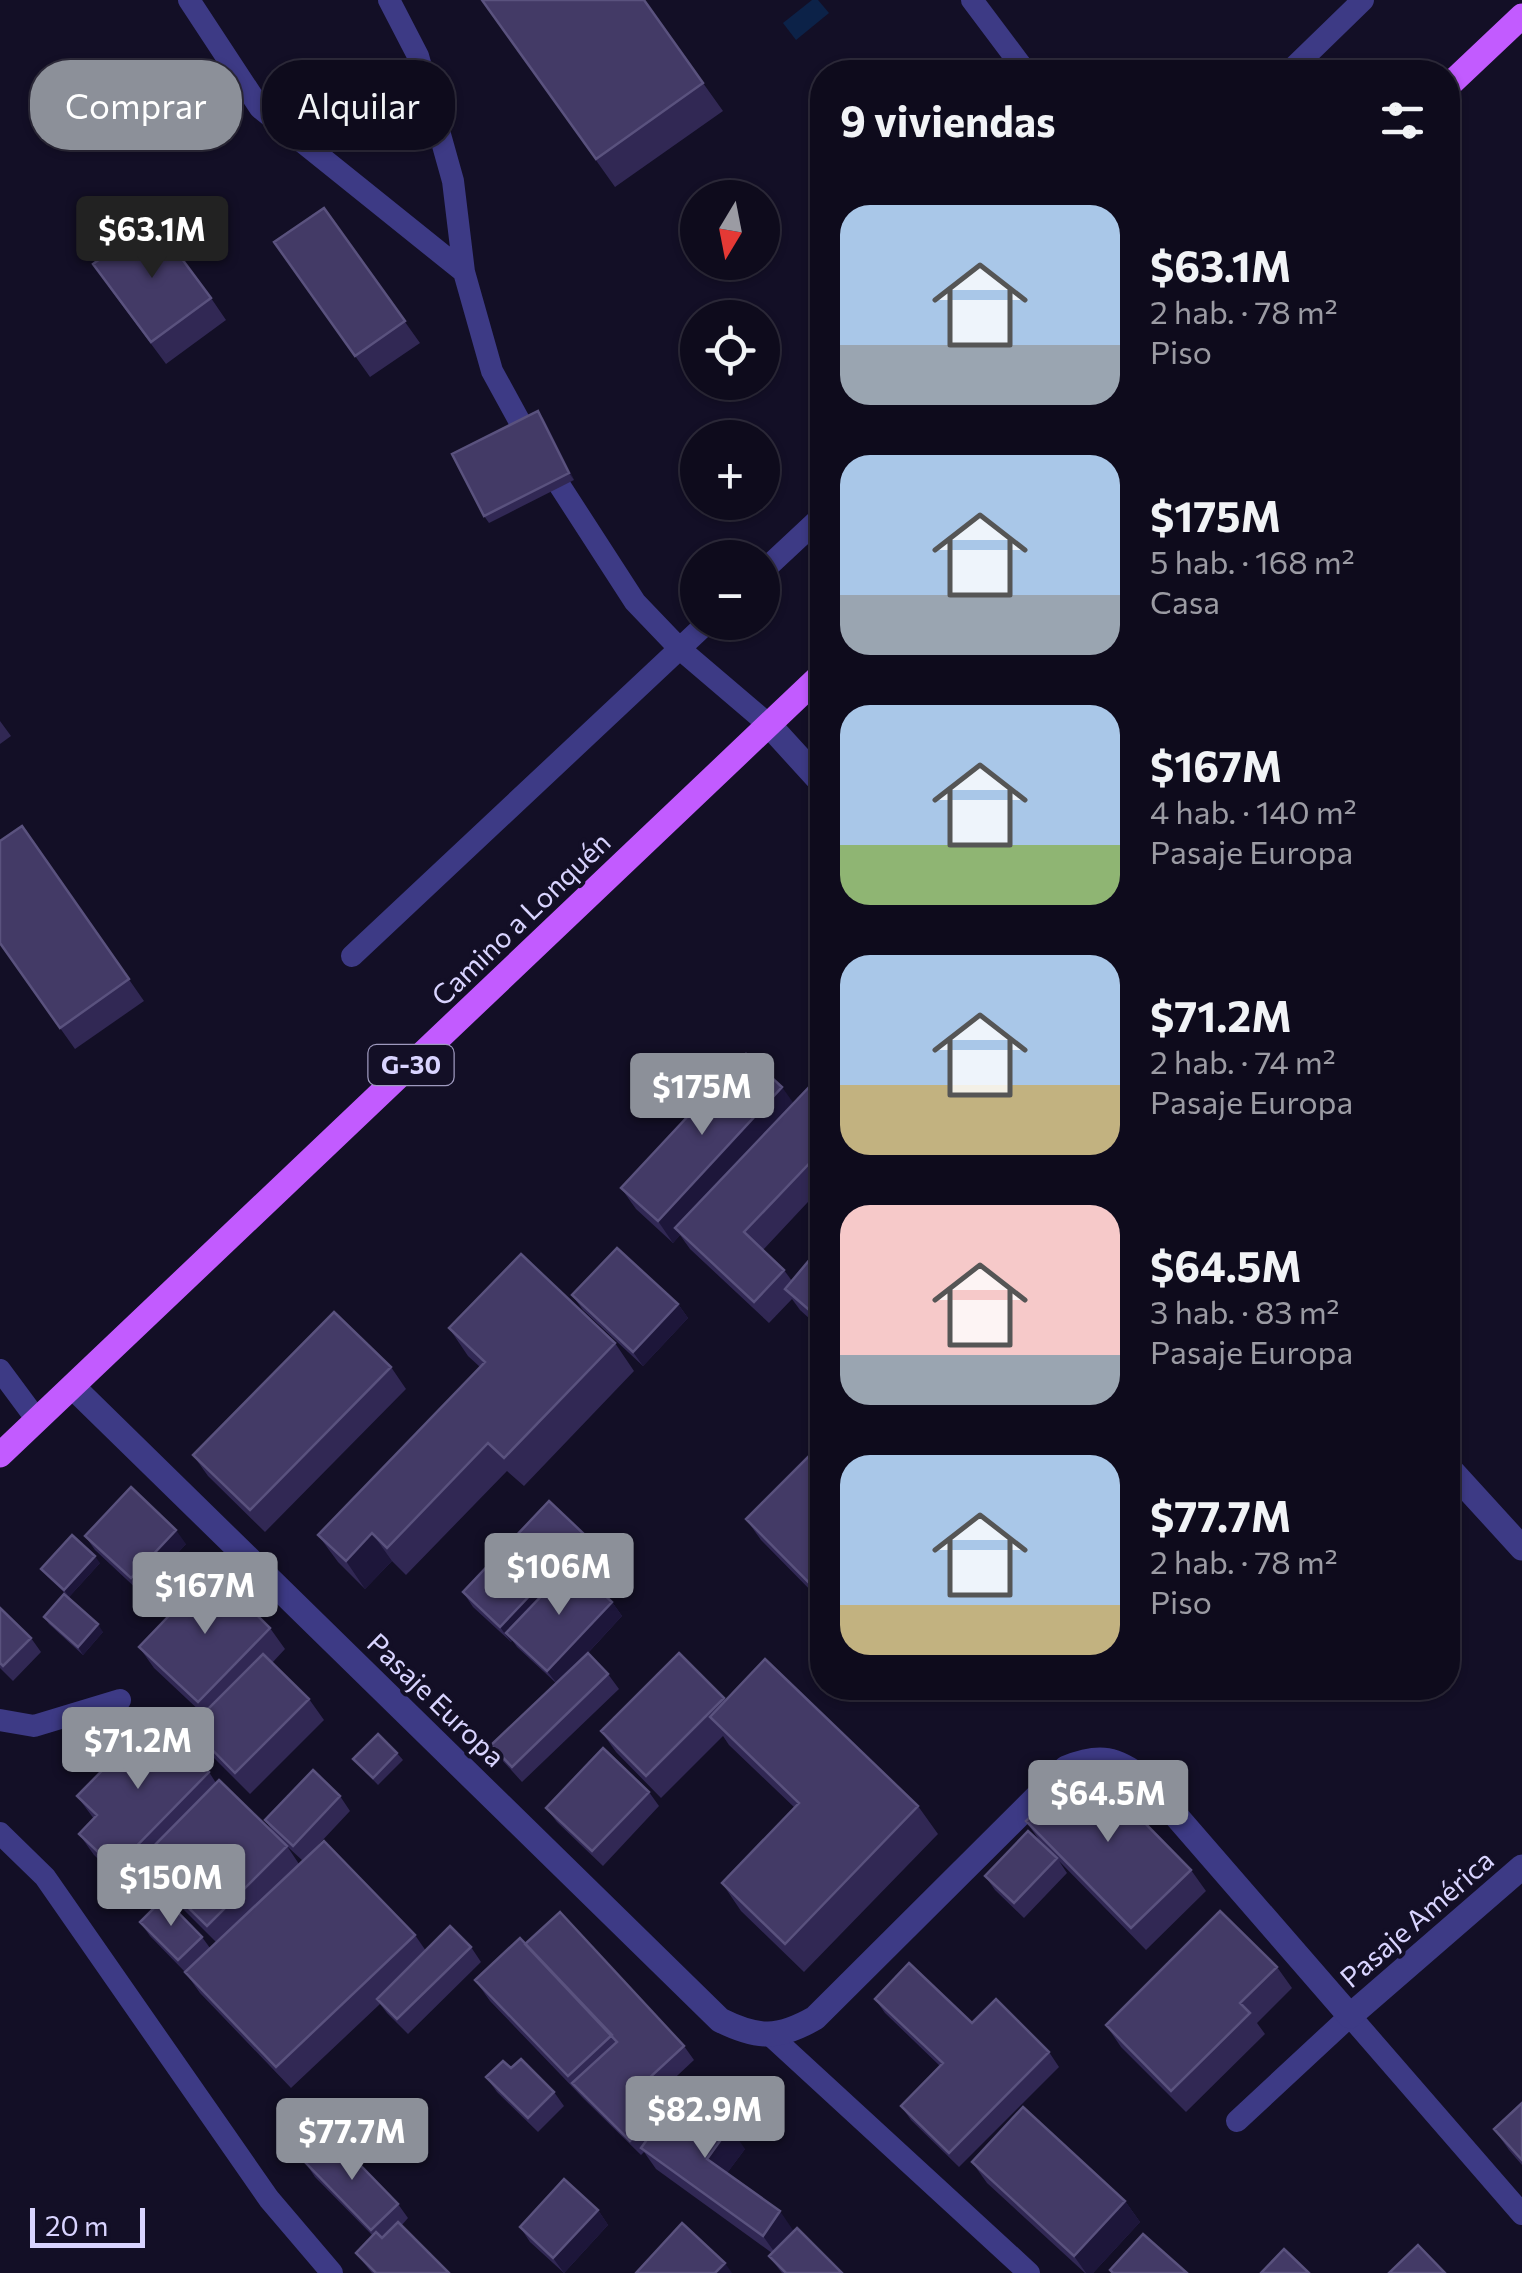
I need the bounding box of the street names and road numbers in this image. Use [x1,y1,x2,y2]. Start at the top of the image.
street label: Camino a Lonquén [424,824,617,1012]
road number: G-30 [368,1045,454,1085]
street label: Pasaje Europa [361,1625,512,1773]
street label: Pasaje América [1333,1842,1500,1994]

